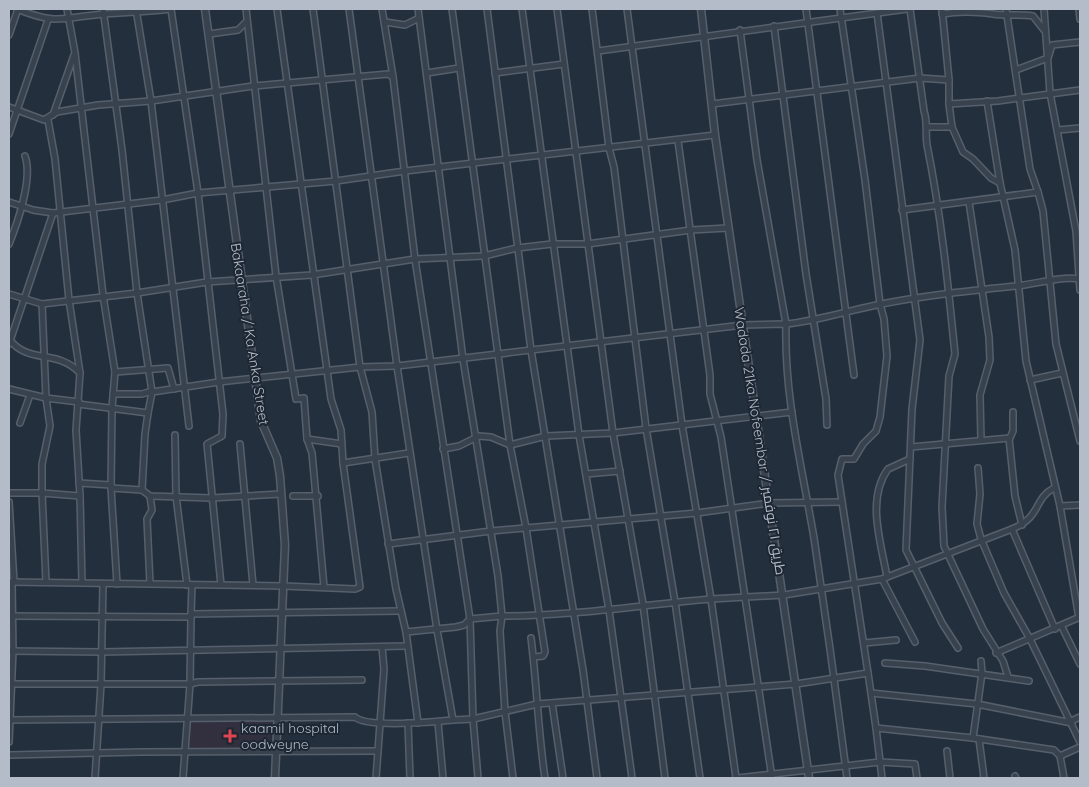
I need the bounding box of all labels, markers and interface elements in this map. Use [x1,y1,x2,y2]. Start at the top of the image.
street label: Bakaaraha / Ka Anka Street [227,242,273,427]
street label: Wadada 21ka Nofeembar / طريق ٢١ نوفمبر [730,306,790,576]
place label: kaamil hospital oodweyne [241,719,339,753]
marker: kaamil hospital oodweyne [223,729,237,743]

